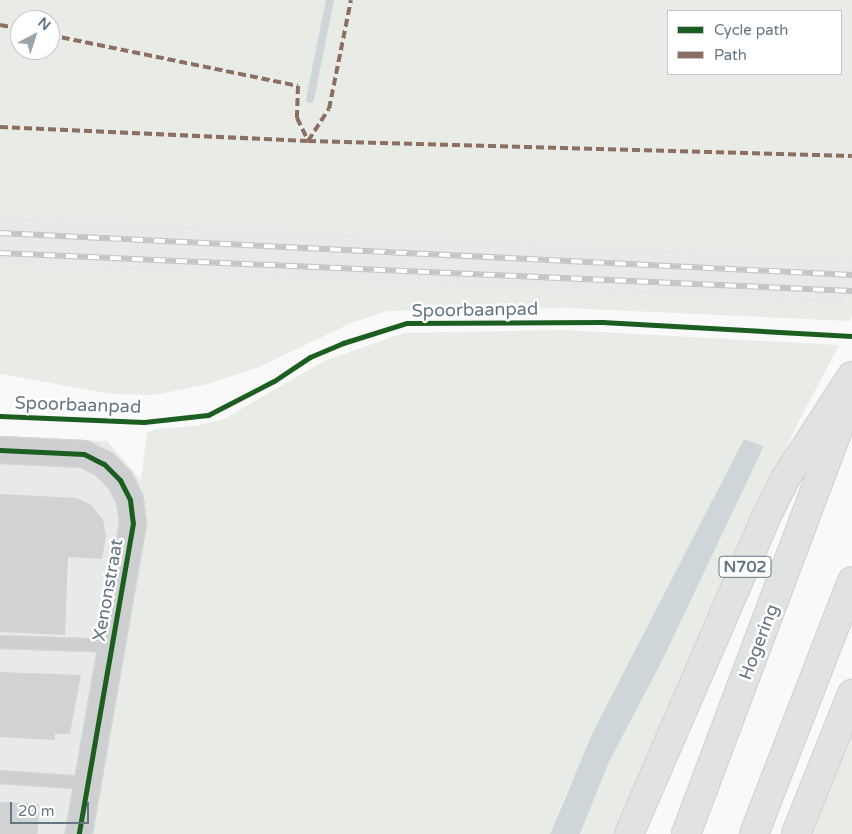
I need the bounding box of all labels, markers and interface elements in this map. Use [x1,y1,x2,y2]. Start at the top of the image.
north arrow [10,10,60,60]
legend [667,10,842,75]
text: N [35,14,54,34]
text: Cycle path [714,21,788,39]
text: Path [714,46,747,64]
street label: Spoorbaanpad [412,298,538,322]
street label: Spoorbaanpad [14,392,142,418]
street label: Xenonstraat [88,537,128,643]
road number: N702 [718,554,772,580]
street label: Hogering [735,601,783,683]
scale bar [12,792,91,824]
text: 20 m [18,802,55,820]

